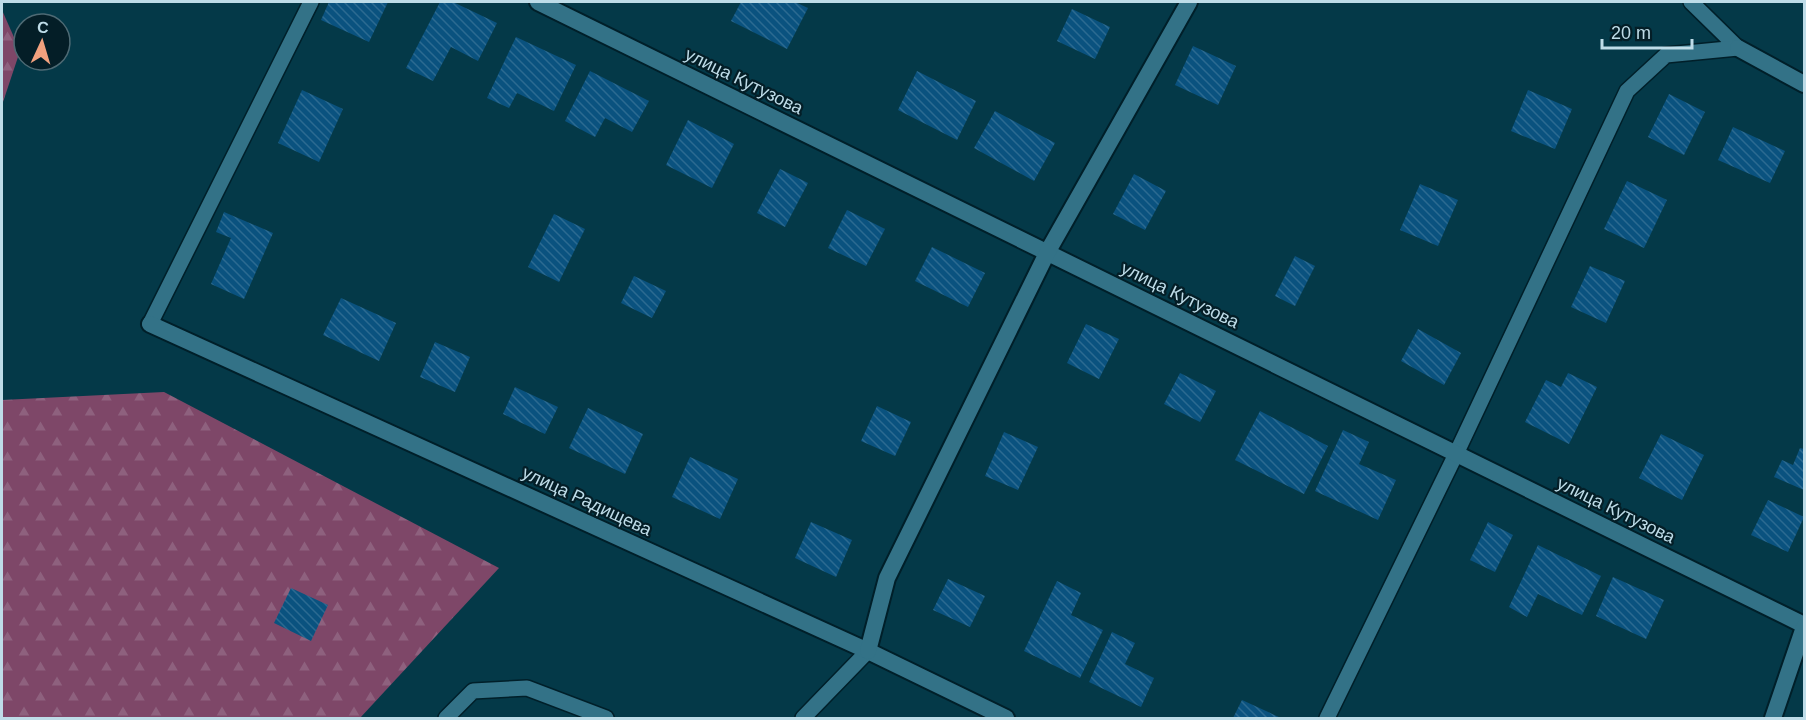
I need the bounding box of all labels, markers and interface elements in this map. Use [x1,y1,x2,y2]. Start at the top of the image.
north arrow [12,12,72,72]
scale bar [1602,12,1692,50]
text: С [37,19,50,36]
text: 20 m [1611,23,1651,43]
street label: улица Кутузова [682,44,807,119]
street label: улица Кутузова [1118,258,1243,333]
street label: улица Радищева [519,462,656,540]
street label: улица Кутузова [1554,473,1679,548]

